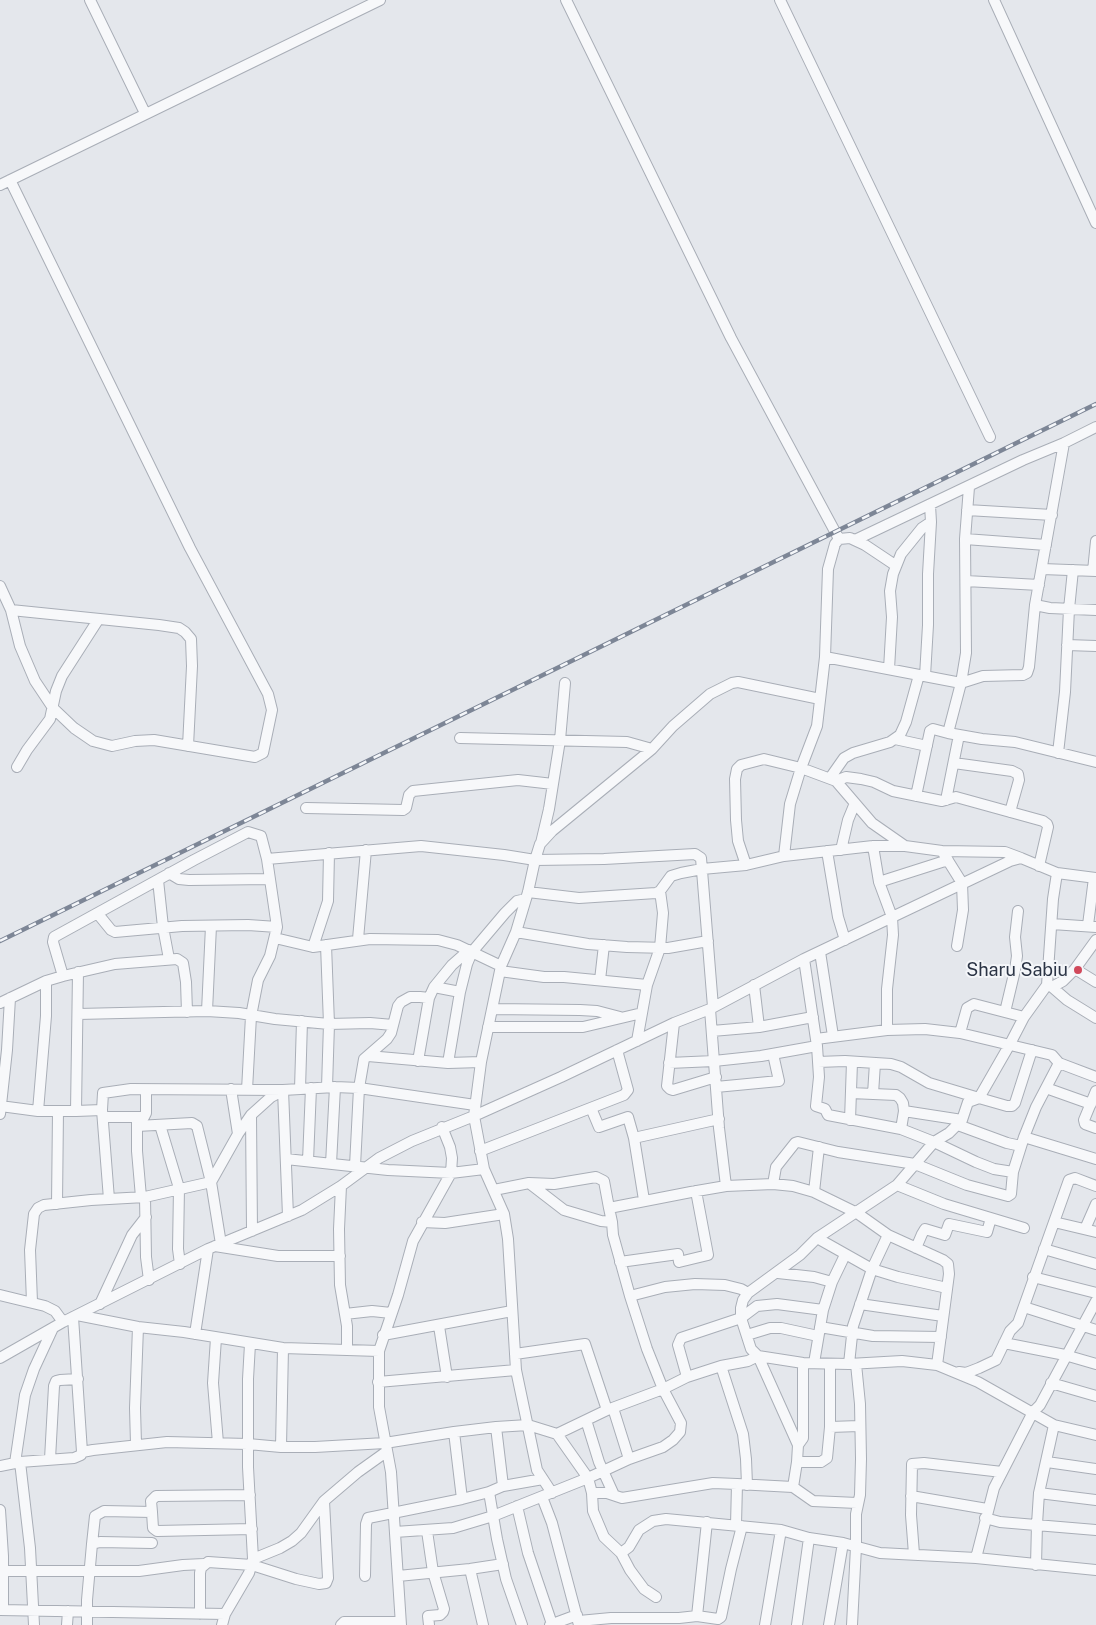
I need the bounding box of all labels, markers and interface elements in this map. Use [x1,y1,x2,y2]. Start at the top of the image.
place label: Sharu Sabiu [966,959,1068,981]
marker: Sharu Sabiu [1072,964,1084,976]

